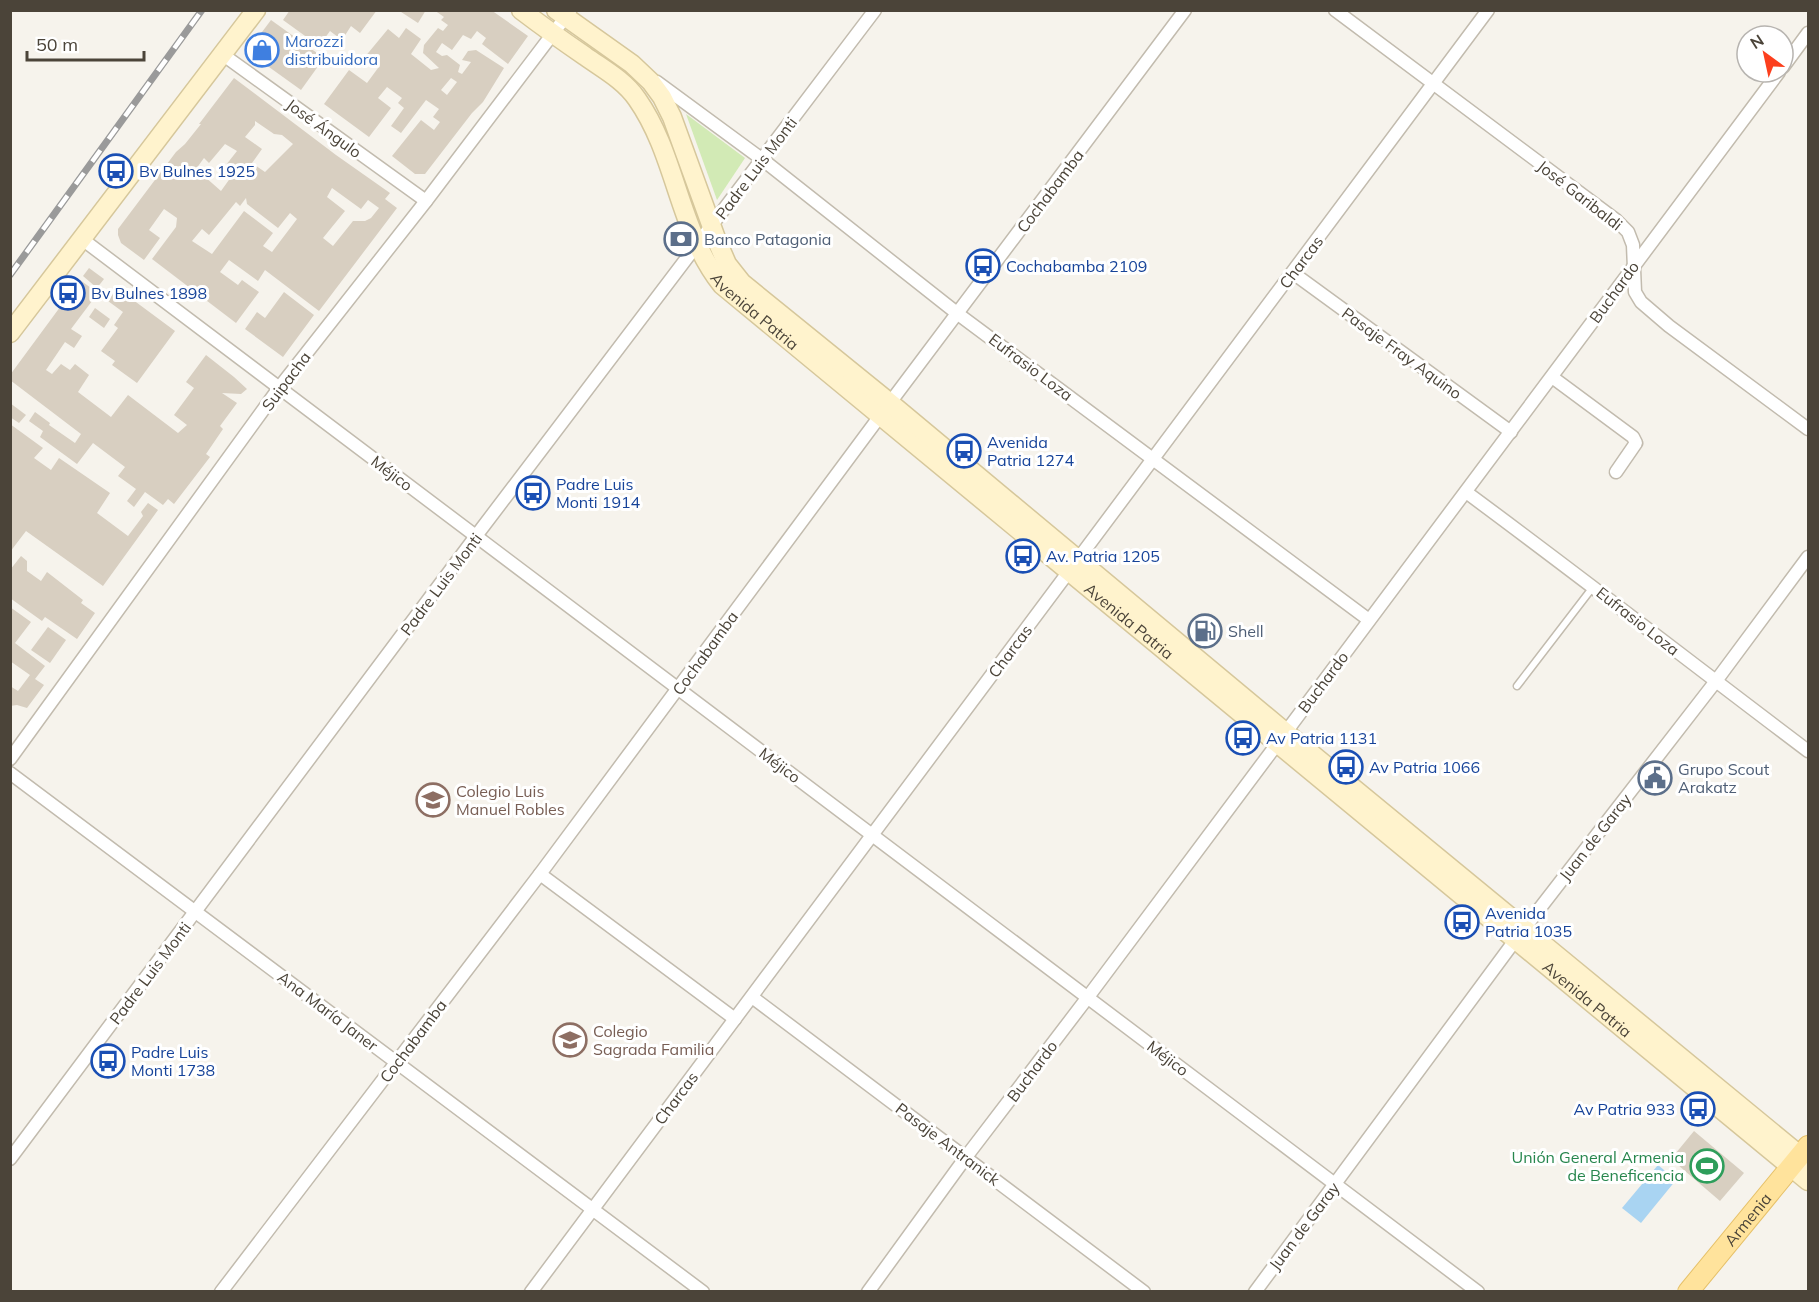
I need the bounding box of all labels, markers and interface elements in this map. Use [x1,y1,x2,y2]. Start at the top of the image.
scale bar [27,24,144,62]
north arrow [1735,24,1795,84]
text: N [1746,30,1767,53]
place label: Marozzi distribuidora [285,31,378,69]
shop icon: Marozzi distribuidora [244,32,280,68]
text: 50 m [36,33,78,56]
street label: José Ángulo [282,94,366,162]
street label: Padre Luis Monti [711,113,801,223]
street label: Cochabamba [1012,145,1088,237]
bus stop icon: Bv Bulnes 1925 [98,153,134,189]
street label: José Garibaldi [1533,156,1627,234]
place label: Bv Bulnes 1925 [139,161,255,181]
bank icon: Banco Patagonia [663,221,699,257]
place label: Banco Patagonia [704,229,831,249]
street label: Charcas [1275,232,1327,292]
bus stop icon: Cochabamba 2109 [965,248,1001,284]
place label: Cochabamba 2109 [1006,256,1147,276]
street label: Buchardo [1585,257,1643,327]
street label: Avenida Patria [706,269,803,354]
bus stop icon: Bv Bulnes 1898 [50,275,86,311]
place label: Bv Bulnes 1898 [91,283,207,303]
street label: Pasaje Fray Aquino [1338,303,1466,403]
street label: Eufrasio Loza [985,329,1077,405]
street label: Suipacha [257,347,315,415]
place label: Avenida Patria 1274 [987,432,1074,470]
bus stop icon: Avenida Patria 1274 [946,433,982,469]
street label: Méjico [367,451,417,495]
place label: Padre Luis Monti 1914 [556,474,641,512]
bus stop icon: Padre Luis Monti 1914 [515,475,551,511]
street label: Padre Luis Monti [396,529,486,639]
bus stop icon: Av. Patria 1205 [1005,538,1041,574]
place label: Av. Patria 1205 [1046,546,1160,566]
street label: Avenida Patria [1081,578,1178,664]
street label: Eufrasio Loza [1592,582,1684,660]
street label: Cochabamba [668,607,742,699]
fuel station icon: Shell [1187,613,1223,649]
street label: Charcas [984,621,1036,681]
place label: Shell [1228,621,1264,641]
street label: Buchardo [1294,647,1352,717]
bus stop icon: Av Patria 1131 [1225,720,1261,756]
place label: Av Patria 1131 [1266,728,1377,748]
street label: Méjico [755,743,805,787]
bus stop icon: Av Patria 1066 [1328,749,1364,785]
place label: Av Patria 1066 [1369,757,1480,777]
place label: Grupo Scout Arakatz [1678,759,1770,797]
public building icon: Grupo Scout Arakatz [1637,760,1673,796]
place label: Colegio Luis Manuel Robles [456,781,565,819]
school or university icon: Colegio Luis Manuel Robles [415,782,451,818]
street label: Juan de Garay [1555,789,1636,885]
place label: Avenida Patria 1035 [1485,903,1572,941]
bus stop icon: Avenida Patria 1035 [1444,904,1480,940]
street label: Padre Luis Monti [105,918,195,1028]
street label: Avenida Patria [1539,956,1636,1042]
street label: Ana María Janer [274,967,382,1055]
street label: Cochabamba [375,995,451,1087]
place label: Colegio Sagrada Familia [593,1021,714,1059]
school or university icon: Colegio Sagrada Familia [552,1022,588,1058]
street label: Buchardo [1003,1036,1061,1106]
street label: Méjico [1143,1036,1193,1080]
place label: Padre Luis Monti 1738 [131,1042,215,1080]
bus stop icon: Padre Luis Monti 1738 [90,1043,126,1079]
street label: Charcas [650,1068,702,1128]
bus stop icon: Av Patria 933 [1680,1091,1716,1127]
street label: Pasaje Antranick [892,1098,1005,1190]
place label: Av Patria 933 [1574,1099,1675,1119]
place label: Unión General Armenia de Beneficencia [1512,1147,1684,1185]
sports icon: Unión General Armenia de Beneficencia [1689,1148,1725,1184]
street label: Juan de Garay [1264,1178,1344,1274]
street label: Armenia [1720,1189,1775,1250]

